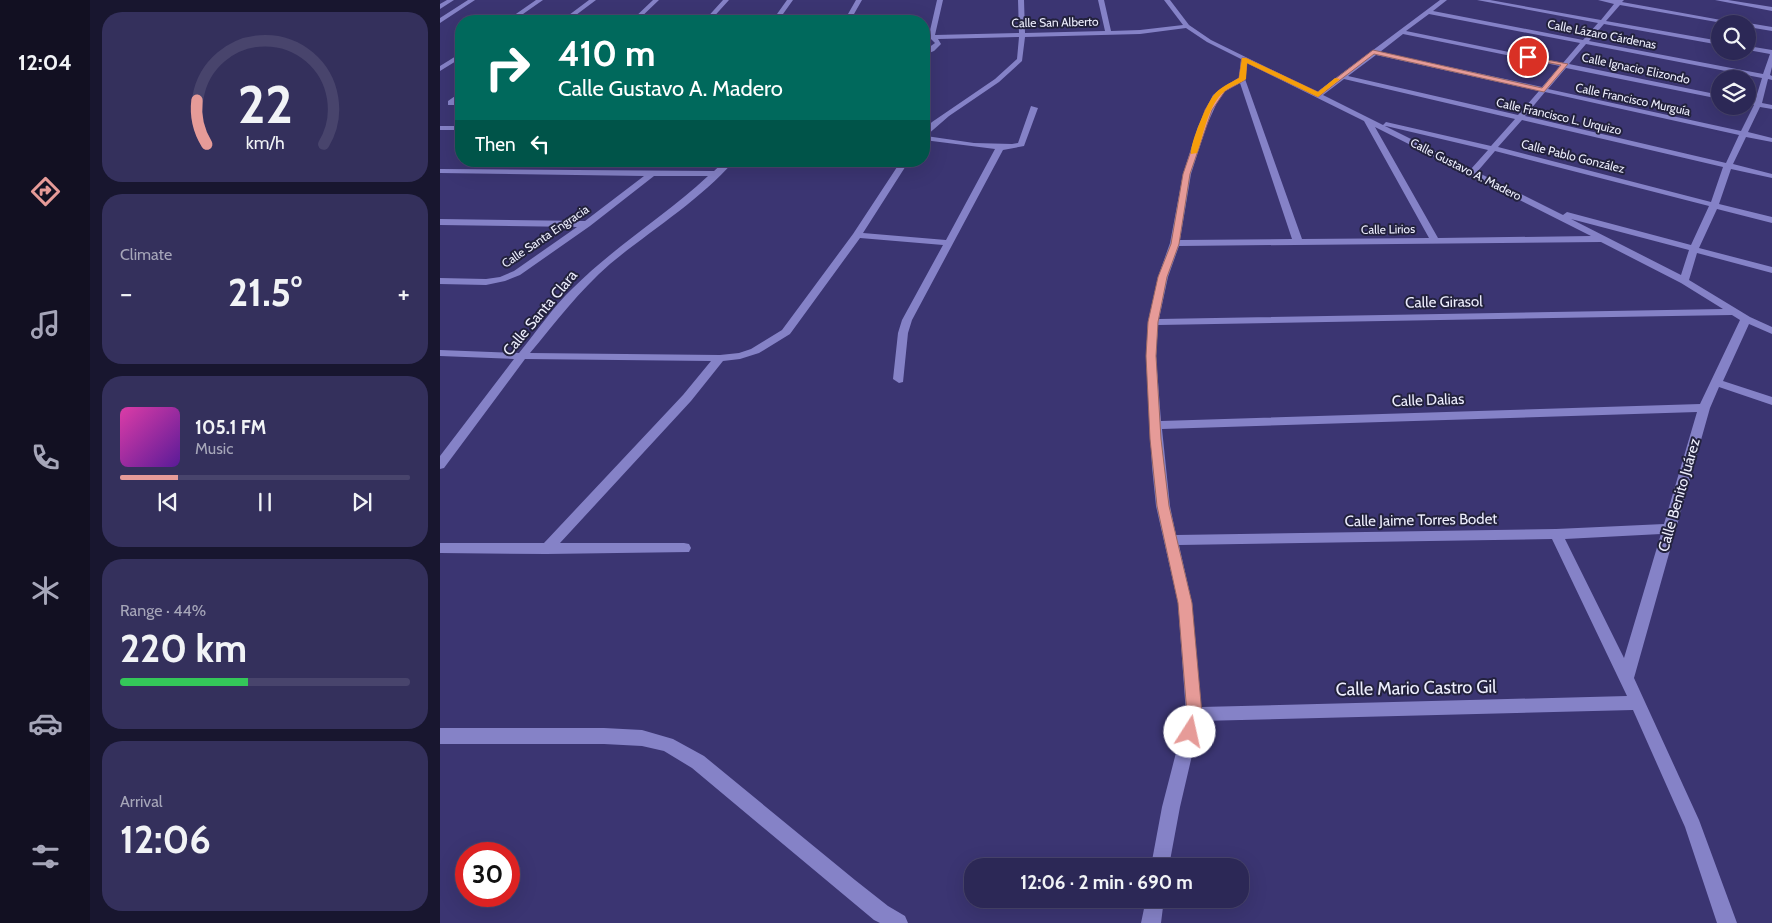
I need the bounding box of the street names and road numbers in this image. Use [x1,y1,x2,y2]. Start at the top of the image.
street label: Calle San Alberto [1011,14,1099,30]
street label: Calle Lázaro Cárdenas [1546,16,1658,52]
street label: Calle Ignacio Elizondo [1580,49,1692,87]
street label: Calle Francisco Murguía [1574,79,1692,119]
street label: Calle Francisco L. Urquizo [1495,94,1623,138]
street label: Calle Gustavo A. Madero [1408,134,1524,204]
street label: Calle Pablo González [1520,136,1627,176]
street label: Calle Santa Engracia [499,201,592,271]
street label: Calle Lirios [1361,221,1415,237]
street label: Calle Santa Clara [499,266,582,359]
street label: Calle Girasol [1405,292,1483,312]
street label: Calle Dalias [1391,390,1465,410]
street label: Calle Benito Juárez [1654,436,1704,554]
street label: Calle Jaime Torres Bodet [1345,510,1497,530]
street label: Calle Mario Castro Gil [1335,676,1497,700]

